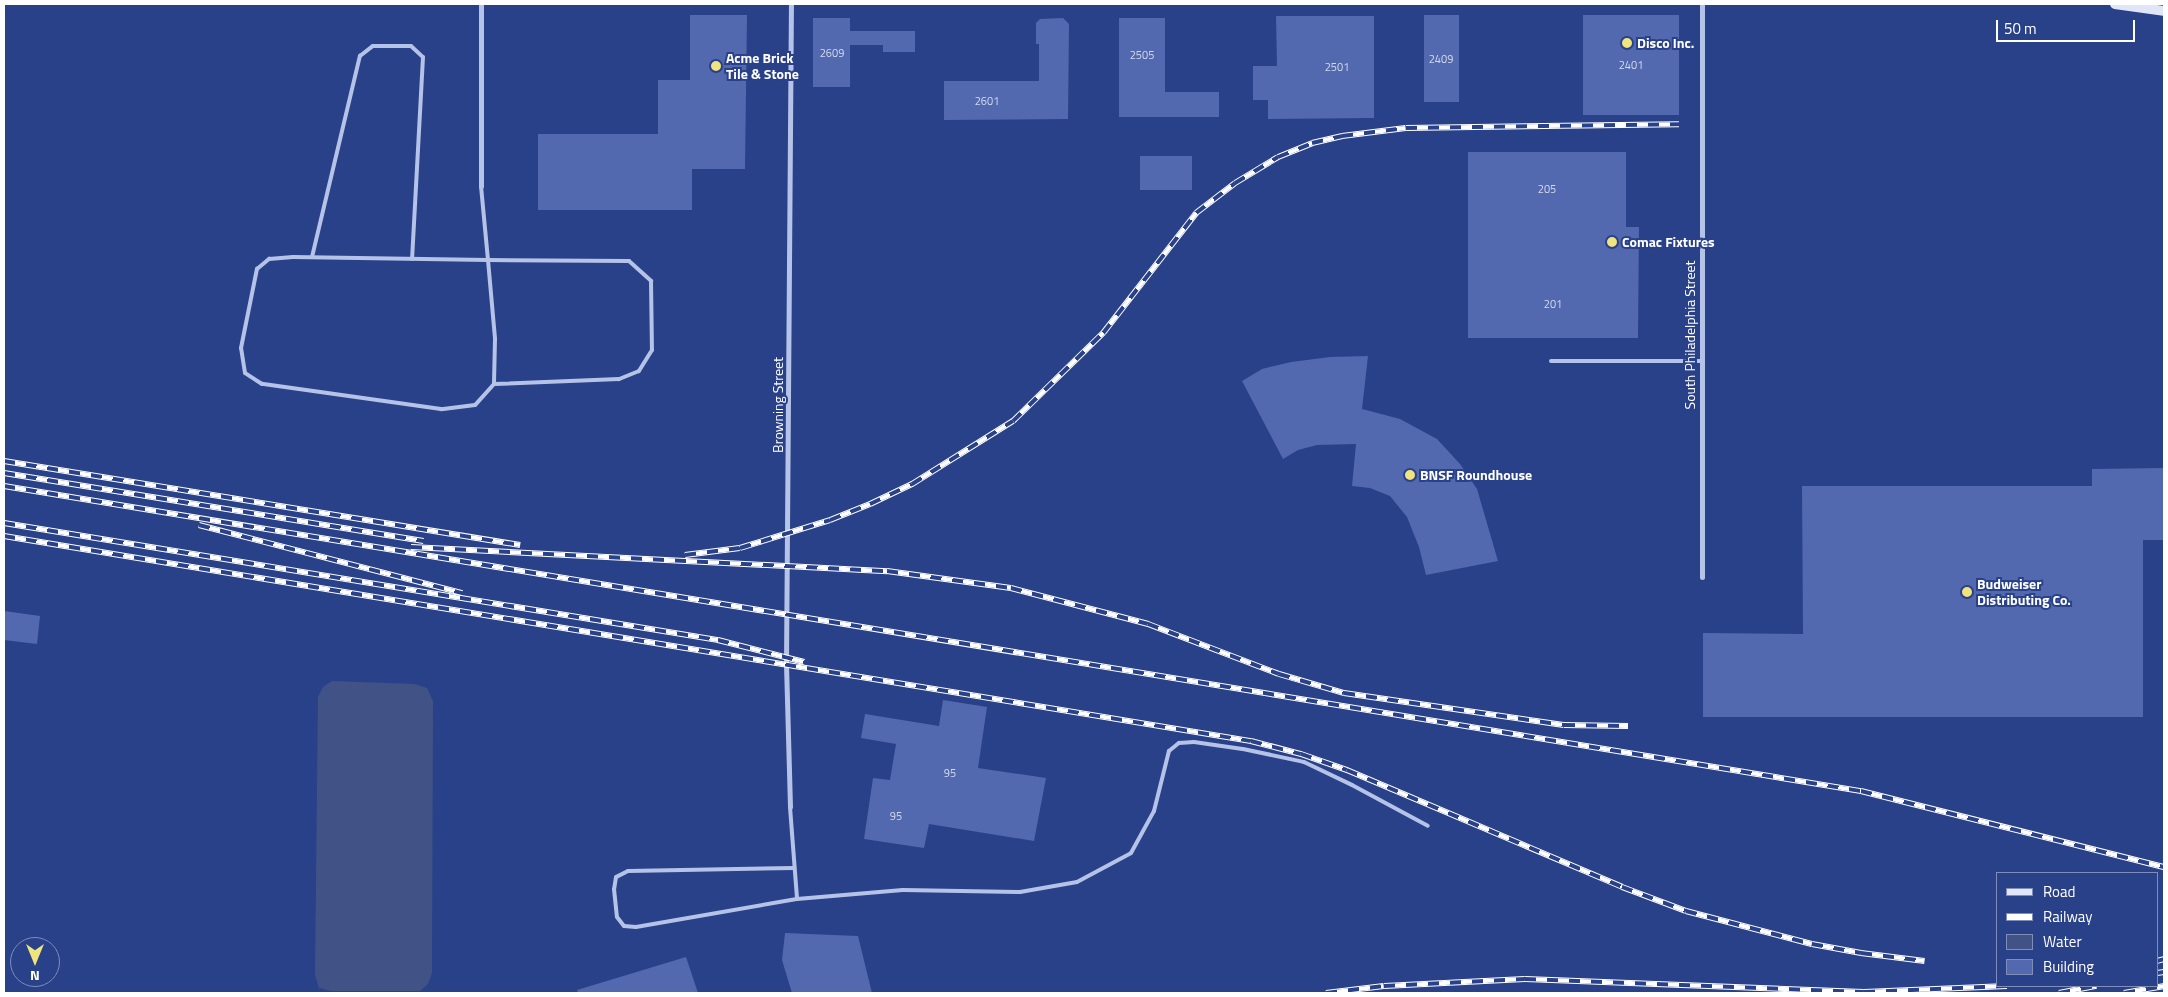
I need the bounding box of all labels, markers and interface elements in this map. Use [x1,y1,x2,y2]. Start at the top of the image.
scale bar [1998,10,2137,42]
text: 50 m [2004,17,2037,40]
place label: Disco Inc. [1637,35,1694,51]
marker: Disco Inc. [1621,37,1633,49]
house number: 2609 [820,46,844,60]
house number: 2505 [1130,48,1154,62]
place label: Acme Brick Tile & Stone [726,50,799,82]
house number: 2409 [1429,52,1453,66]
house number: 2401 [1619,58,1643,72]
marker: Acme Brick Tile & Stone [710,60,722,72]
house number: 2501 [1325,60,1349,74]
house number: 2601 [975,94,999,108]
house number: 205 [1538,182,1556,196]
place label: Comac Fixtures [1622,234,1715,250]
marker: Comac Fixtures [1606,236,1618,248]
street label: South Philadelphia Street [1682,261,1698,409]
house number: 201 [1544,297,1562,311]
street label: Browning Street [770,357,786,453]
place label: BNSF Roundhouse [1420,467,1532,483]
marker: BNSF Roundhouse [1404,469,1416,481]
place label: Budweiser Distributing Co. [1977,576,2071,608]
marker: Budweiser Distributing Co. [1961,586,1973,598]
house number: 95 [944,766,956,780]
house number: 95 [890,809,902,823]
legend [1996,872,2158,987]
text: Road [2043,880,2075,903]
text: Railway [2043,905,2093,928]
text: Water [2043,930,2082,953]
north arrow [10,937,60,987]
text: Building [2043,955,2094,978]
text: N [30,966,40,987]

